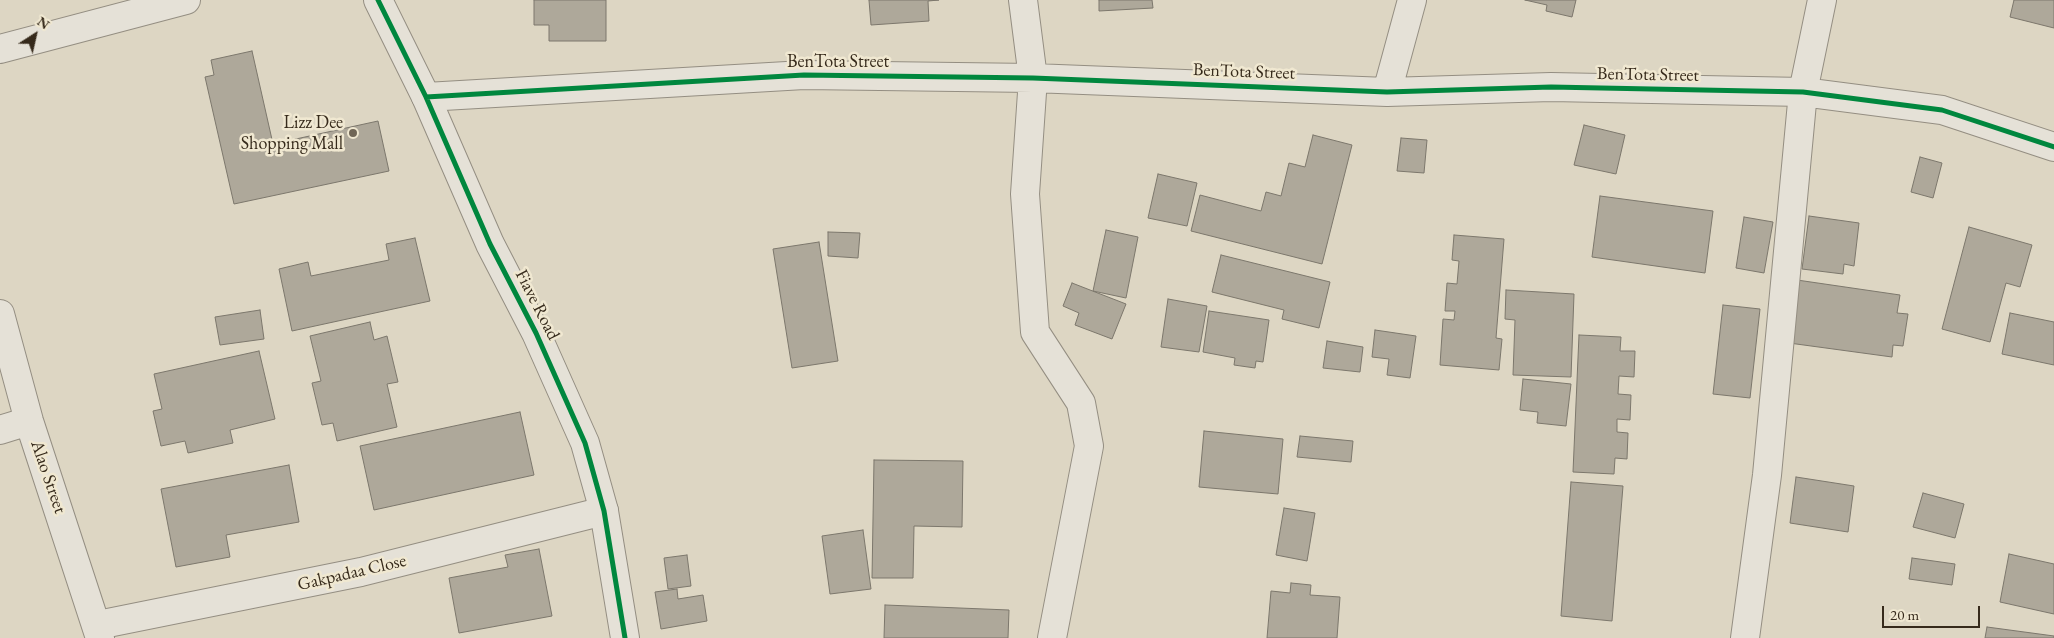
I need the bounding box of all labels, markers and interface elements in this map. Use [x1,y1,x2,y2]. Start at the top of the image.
north arrow [10,10,60,60]
text: N [34,12,53,33]
street label: BenTota Street [787,51,889,73]
street label: BenTota Street [1193,59,1295,85]
street label: BenTota Street [1597,63,1699,87]
place label: Lizz Dee Shopping Mall [241,112,343,154]
marker: Lizz Dee Shopping Mall [347,127,359,139]
street label: Fiave Road [510,266,564,344]
street label: Alao Street [25,438,71,516]
street label: Gakpadaa Close [296,550,408,596]
scale bar [1884,596,1982,628]
text: 20 m [1890,605,1919,624]

